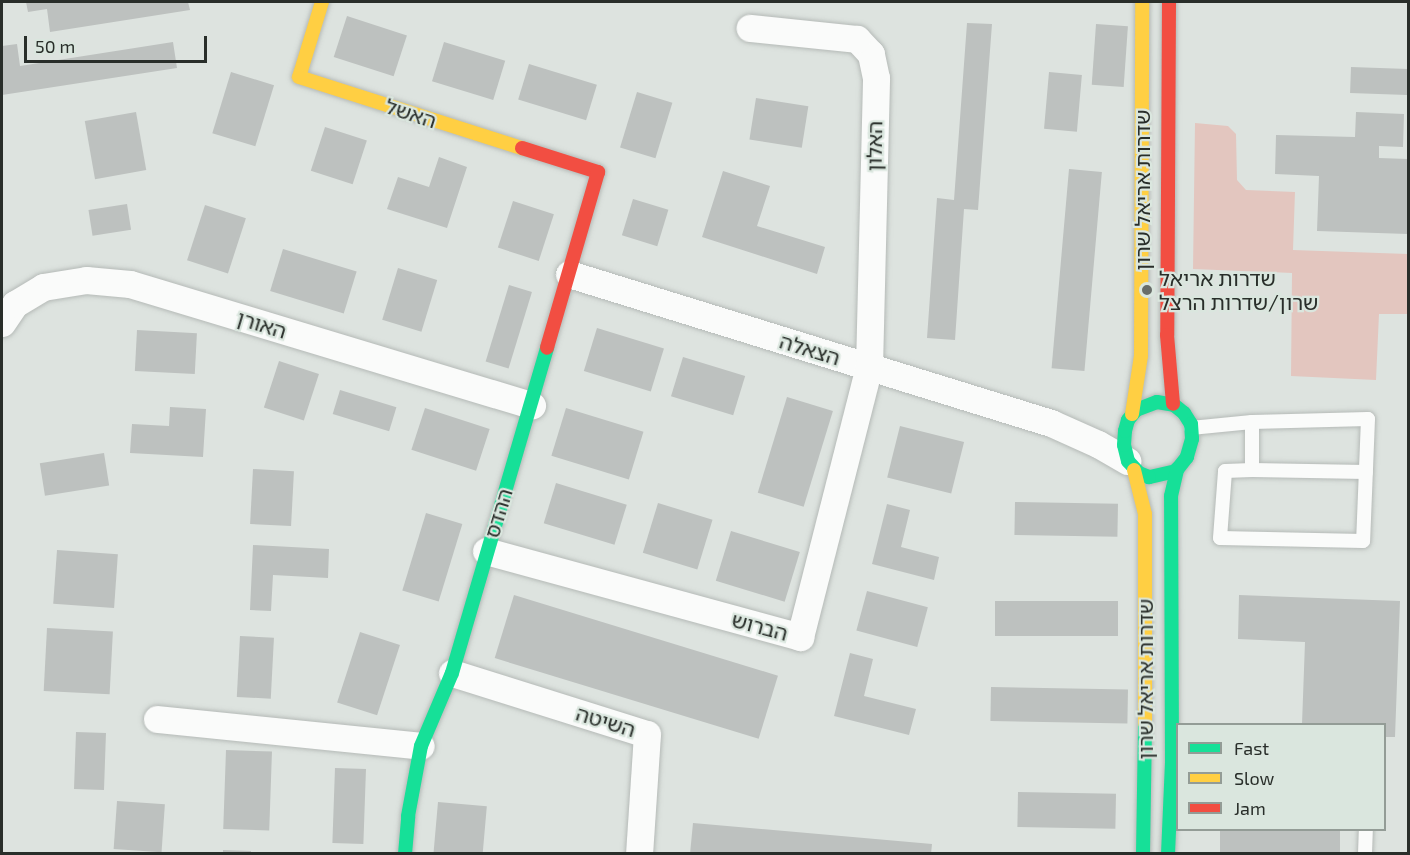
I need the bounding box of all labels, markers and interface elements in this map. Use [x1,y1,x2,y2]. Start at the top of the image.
scale bar [27,24,210,62]
text: 50 m [35,35,75,57]
street label: האשל [382,93,440,133]
street label: שדרות אריאל שרון [1129,110,1155,270]
street label: האלון [861,121,887,171]
place label: שדרות אריאל שרון/שדרות הרצל [1159,265,1318,315]
marker: שדרות אריאל שרון/שדרות הרצל [1140,283,1154,297]
street label: האורן [234,305,290,343]
street label: הצאלה [777,328,843,370]
street label: ההדס [479,485,517,541]
street label: שדרות אריאל שרון [1132,599,1158,759]
street label: הברוש [729,606,791,646]
street label: השיטה [573,700,639,742]
legend [1176,723,1386,831]
text: Fast [1234,737,1269,759]
text: Slow [1234,767,1274,789]
text: Jam [1234,797,1266,819]

